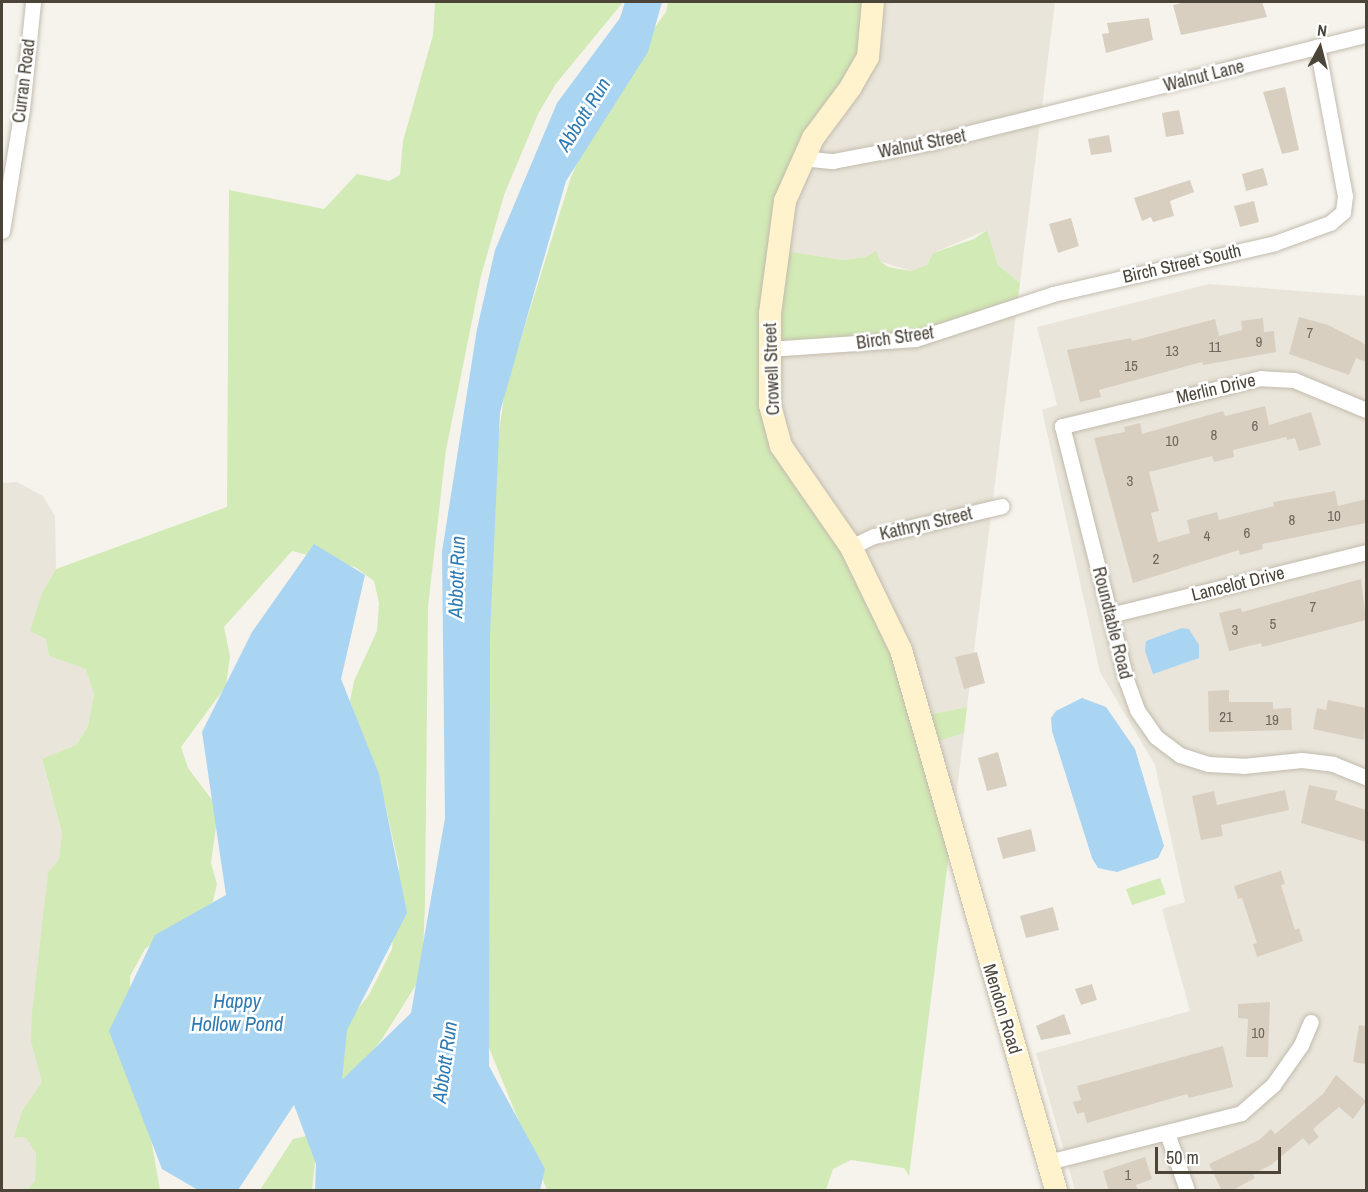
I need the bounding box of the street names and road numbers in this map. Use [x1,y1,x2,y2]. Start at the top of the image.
street label: Curran Road [8,38,40,124]
street label: Walnut Lane [1161,56,1247,96]
street label: Walnut Street [876,125,968,163]
street label: Birch Street South [1121,240,1243,288]
street label: Crowell Street [760,322,784,416]
street label: Birch Street [855,322,935,354]
street label: Merlin Drive [1174,369,1258,409]
street label: Kathryn Street [878,503,974,545]
street label: Lancelot Drive [1189,562,1287,606]
street label: Roundtable Road [1088,565,1136,681]
street label: Mendon Road [978,962,1026,1056]

